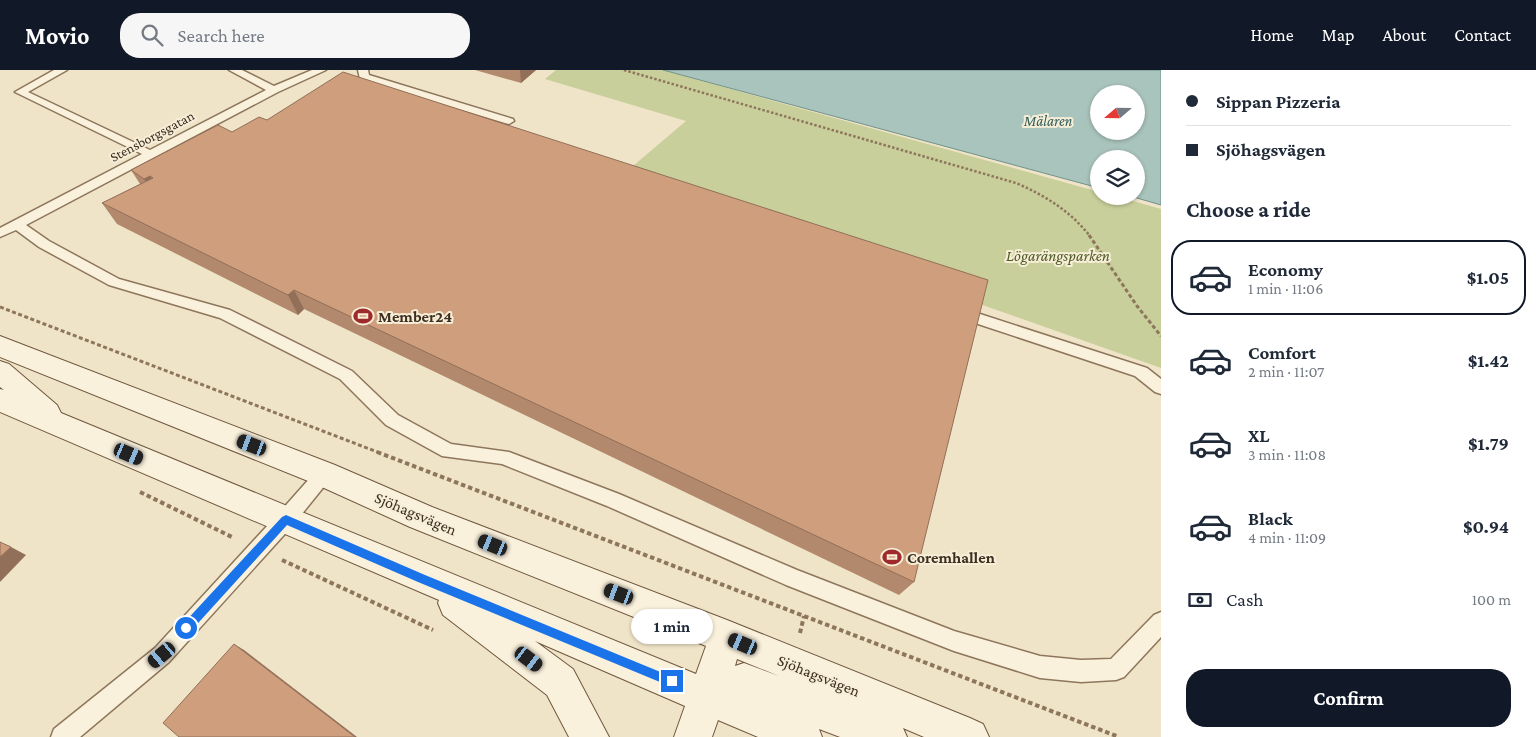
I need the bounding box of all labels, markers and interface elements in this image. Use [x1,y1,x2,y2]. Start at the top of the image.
search box [120,13,470,58]
icon: search [138,21,166,49]
text: Movio [25,22,90,49]
text: Search here [178,25,265,46]
text: Home [1251,25,1294,45]
text: Map [1322,25,1354,45]
text: About [1382,25,1426,45]
text: Contact [1454,25,1511,45]
north arrow [1090,85,1145,140]
map controls [1090,85,1145,205]
text: Sippan Pizzeria [1216,91,1340,112]
street label: Stensborgsgatan [107,107,197,165]
water label: Mälaren [1023,113,1073,129]
text: Sjöhagsvägen [1216,139,1326,160]
button: layers [1090,150,1145,205]
text: Choose a ride [1186,197,1311,222]
park label: Lögarängsparken [1006,247,1110,265]
icon: car [1188,255,1233,300]
text: Economy [1248,259,1323,280]
text: $1.05 [1467,267,1509,288]
text: 1 min · 11:06 [1248,280,1323,297]
sports icon: Member24 [352,305,374,327]
place label: Member24 [378,308,452,325]
icon: car [1188,338,1233,383]
text: Comfort [1248,342,1316,363]
text: $1.42 [1468,350,1509,371]
text: 2 min · 11:07 [1248,363,1324,380]
icon: car [1188,421,1233,466]
text: XL [1248,425,1270,446]
car [235,433,268,457]
text: $1.79 [1468,433,1509,454]
car [112,441,145,467]
text: 3 min · 11:08 [1248,446,1326,463]
street label: Sjöhagsvägen [372,489,460,539]
icon: car [1188,504,1233,549]
text: Black [1248,508,1293,529]
text: $0.94 [1463,516,1509,537]
text: 4 min · 11:09 [1248,529,1326,546]
car [476,532,509,558]
sports icon: Coremhallen [881,546,903,568]
place label: Coremhallen [907,549,995,566]
car [602,582,635,606]
icon: cash [1186,586,1214,614]
text: Cash [1226,589,1264,610]
text: 100 m [1472,591,1511,608]
callout: 1 min [631,608,713,644]
route start [175,617,197,639]
text: 1 min [654,618,690,635]
car [726,631,759,657]
car [145,640,178,670]
car [512,644,545,674]
street label: Sjöhagsvägen [775,651,863,701]
button: Confirm [1186,669,1511,727]
route end [661,670,683,692]

